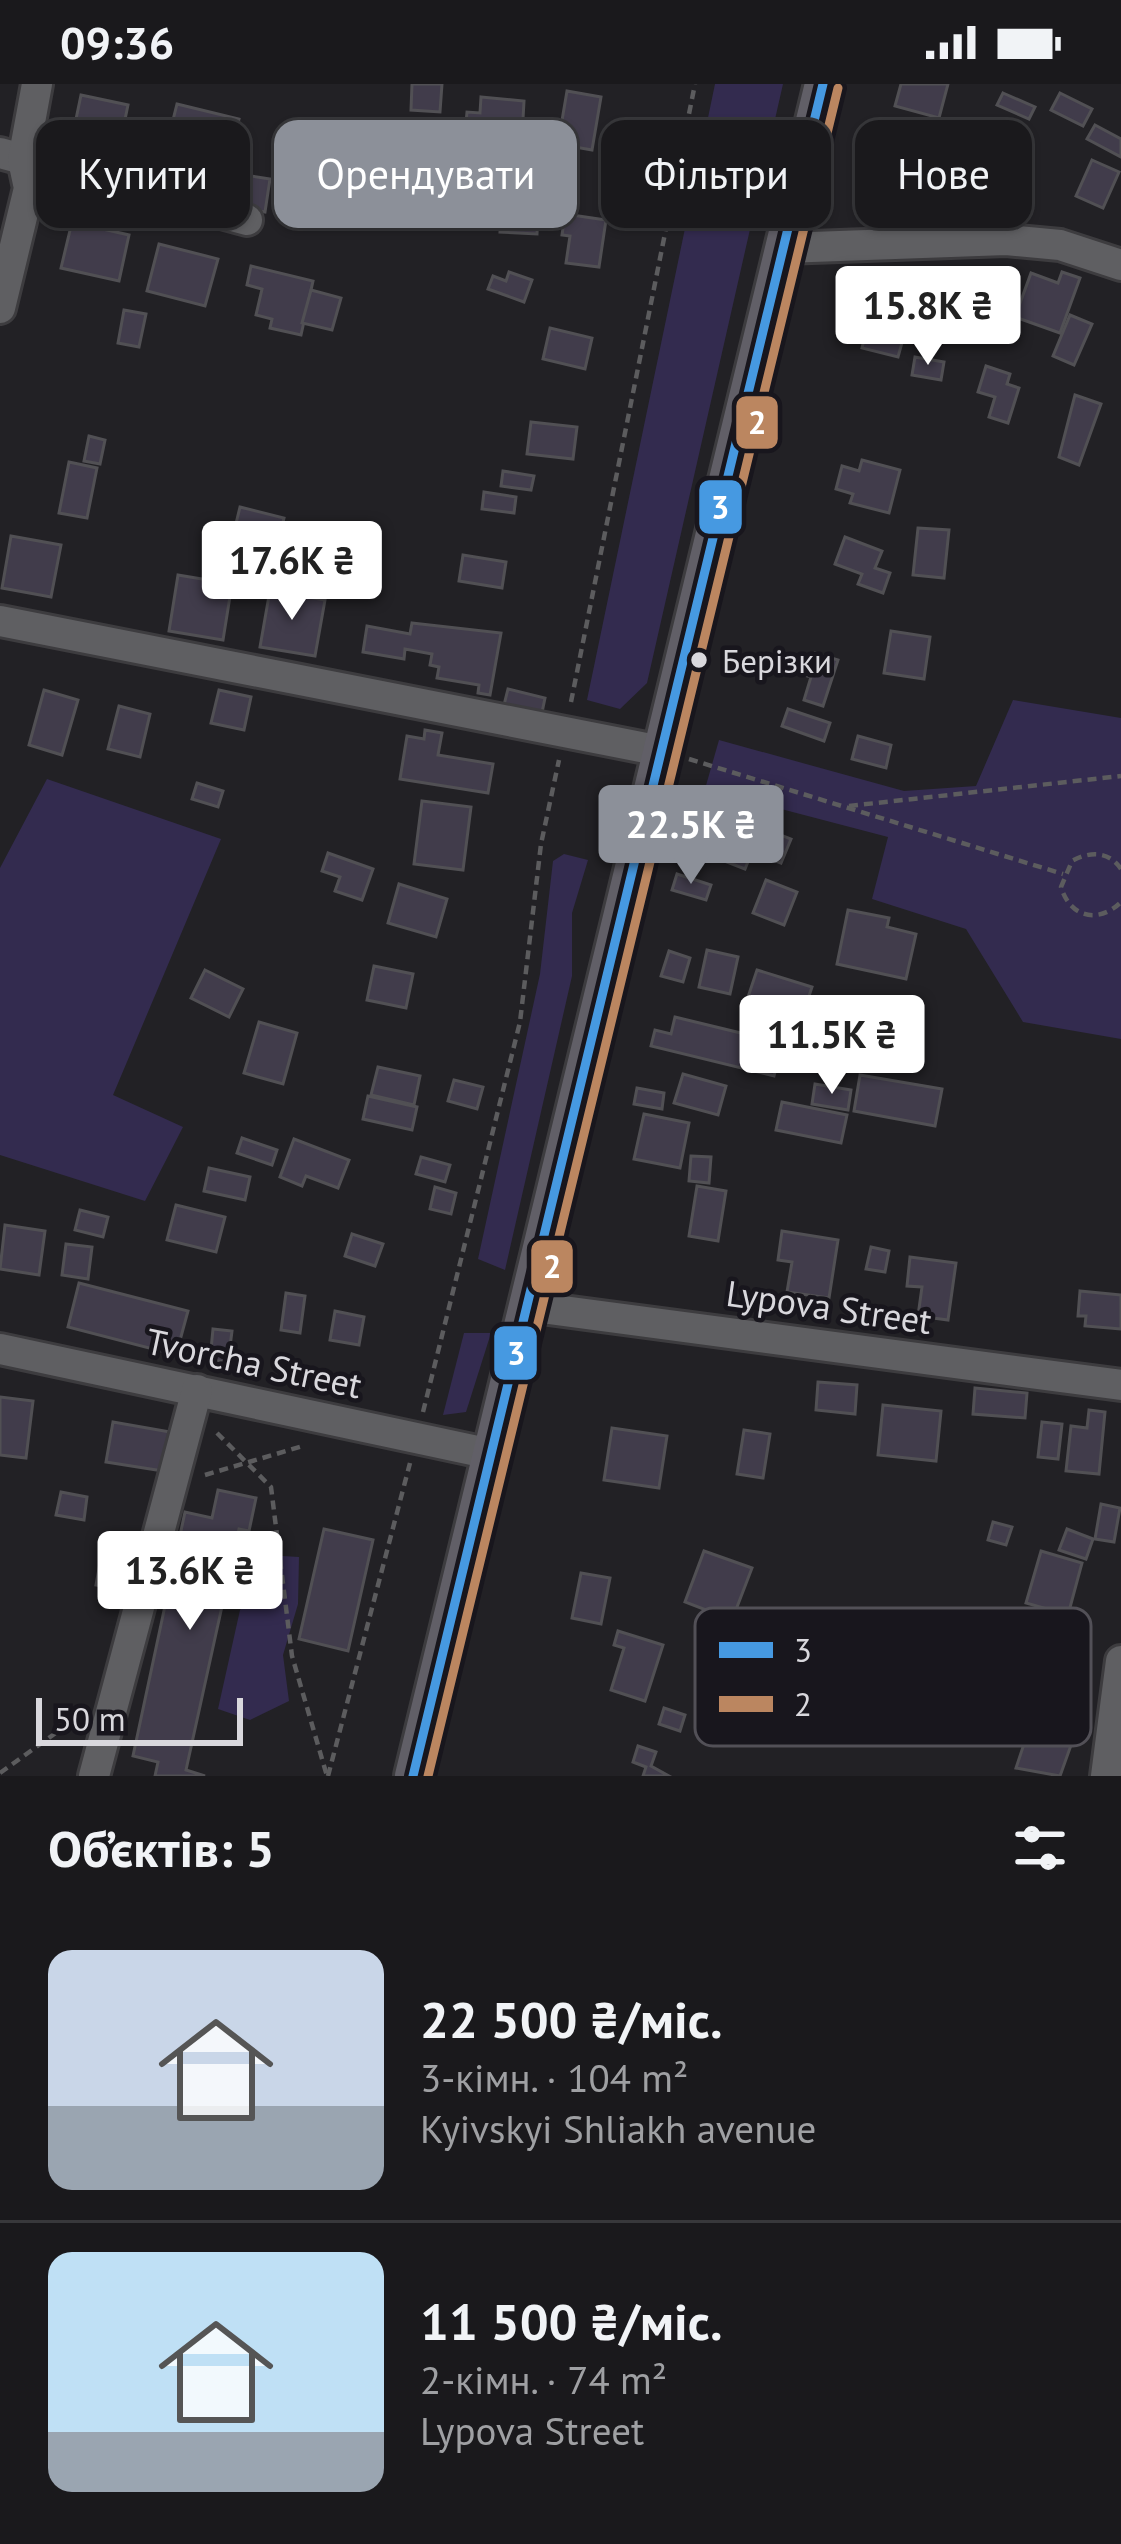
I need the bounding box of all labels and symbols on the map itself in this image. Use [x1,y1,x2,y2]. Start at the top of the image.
pin: 15.8K ₴ [817,266,1039,368]
line badge: 2 [734,394,780,451]
text: 2 [748,400,766,443]
line badge: 3 [697,478,744,536]
text: 3 [711,485,729,528]
pin: 17.6K ₴ [181,521,403,623]
place label: Берізки [722,639,832,682]
marker: Берізки [688,649,710,671]
pin: 22.5K ₴ [580,785,802,887]
pin: 11.5K ₴ [721,995,943,1097]
line badge: 2 [529,1238,575,1295]
text: 2 [543,1244,561,1287]
street label: Lypova Street [723,1269,935,1344]
street label: Tvorcha Street [142,1317,366,1408]
line badge: 3 [492,1324,539,1382]
text: 3 [507,1331,525,1374]
pin: 13.6K ₴ [79,1531,301,1633]
legend [695,1608,1091,1746]
text: 3 [794,1628,812,1671]
text: 2 [794,1682,812,1725]
scale bar [36,1692,243,1745]

